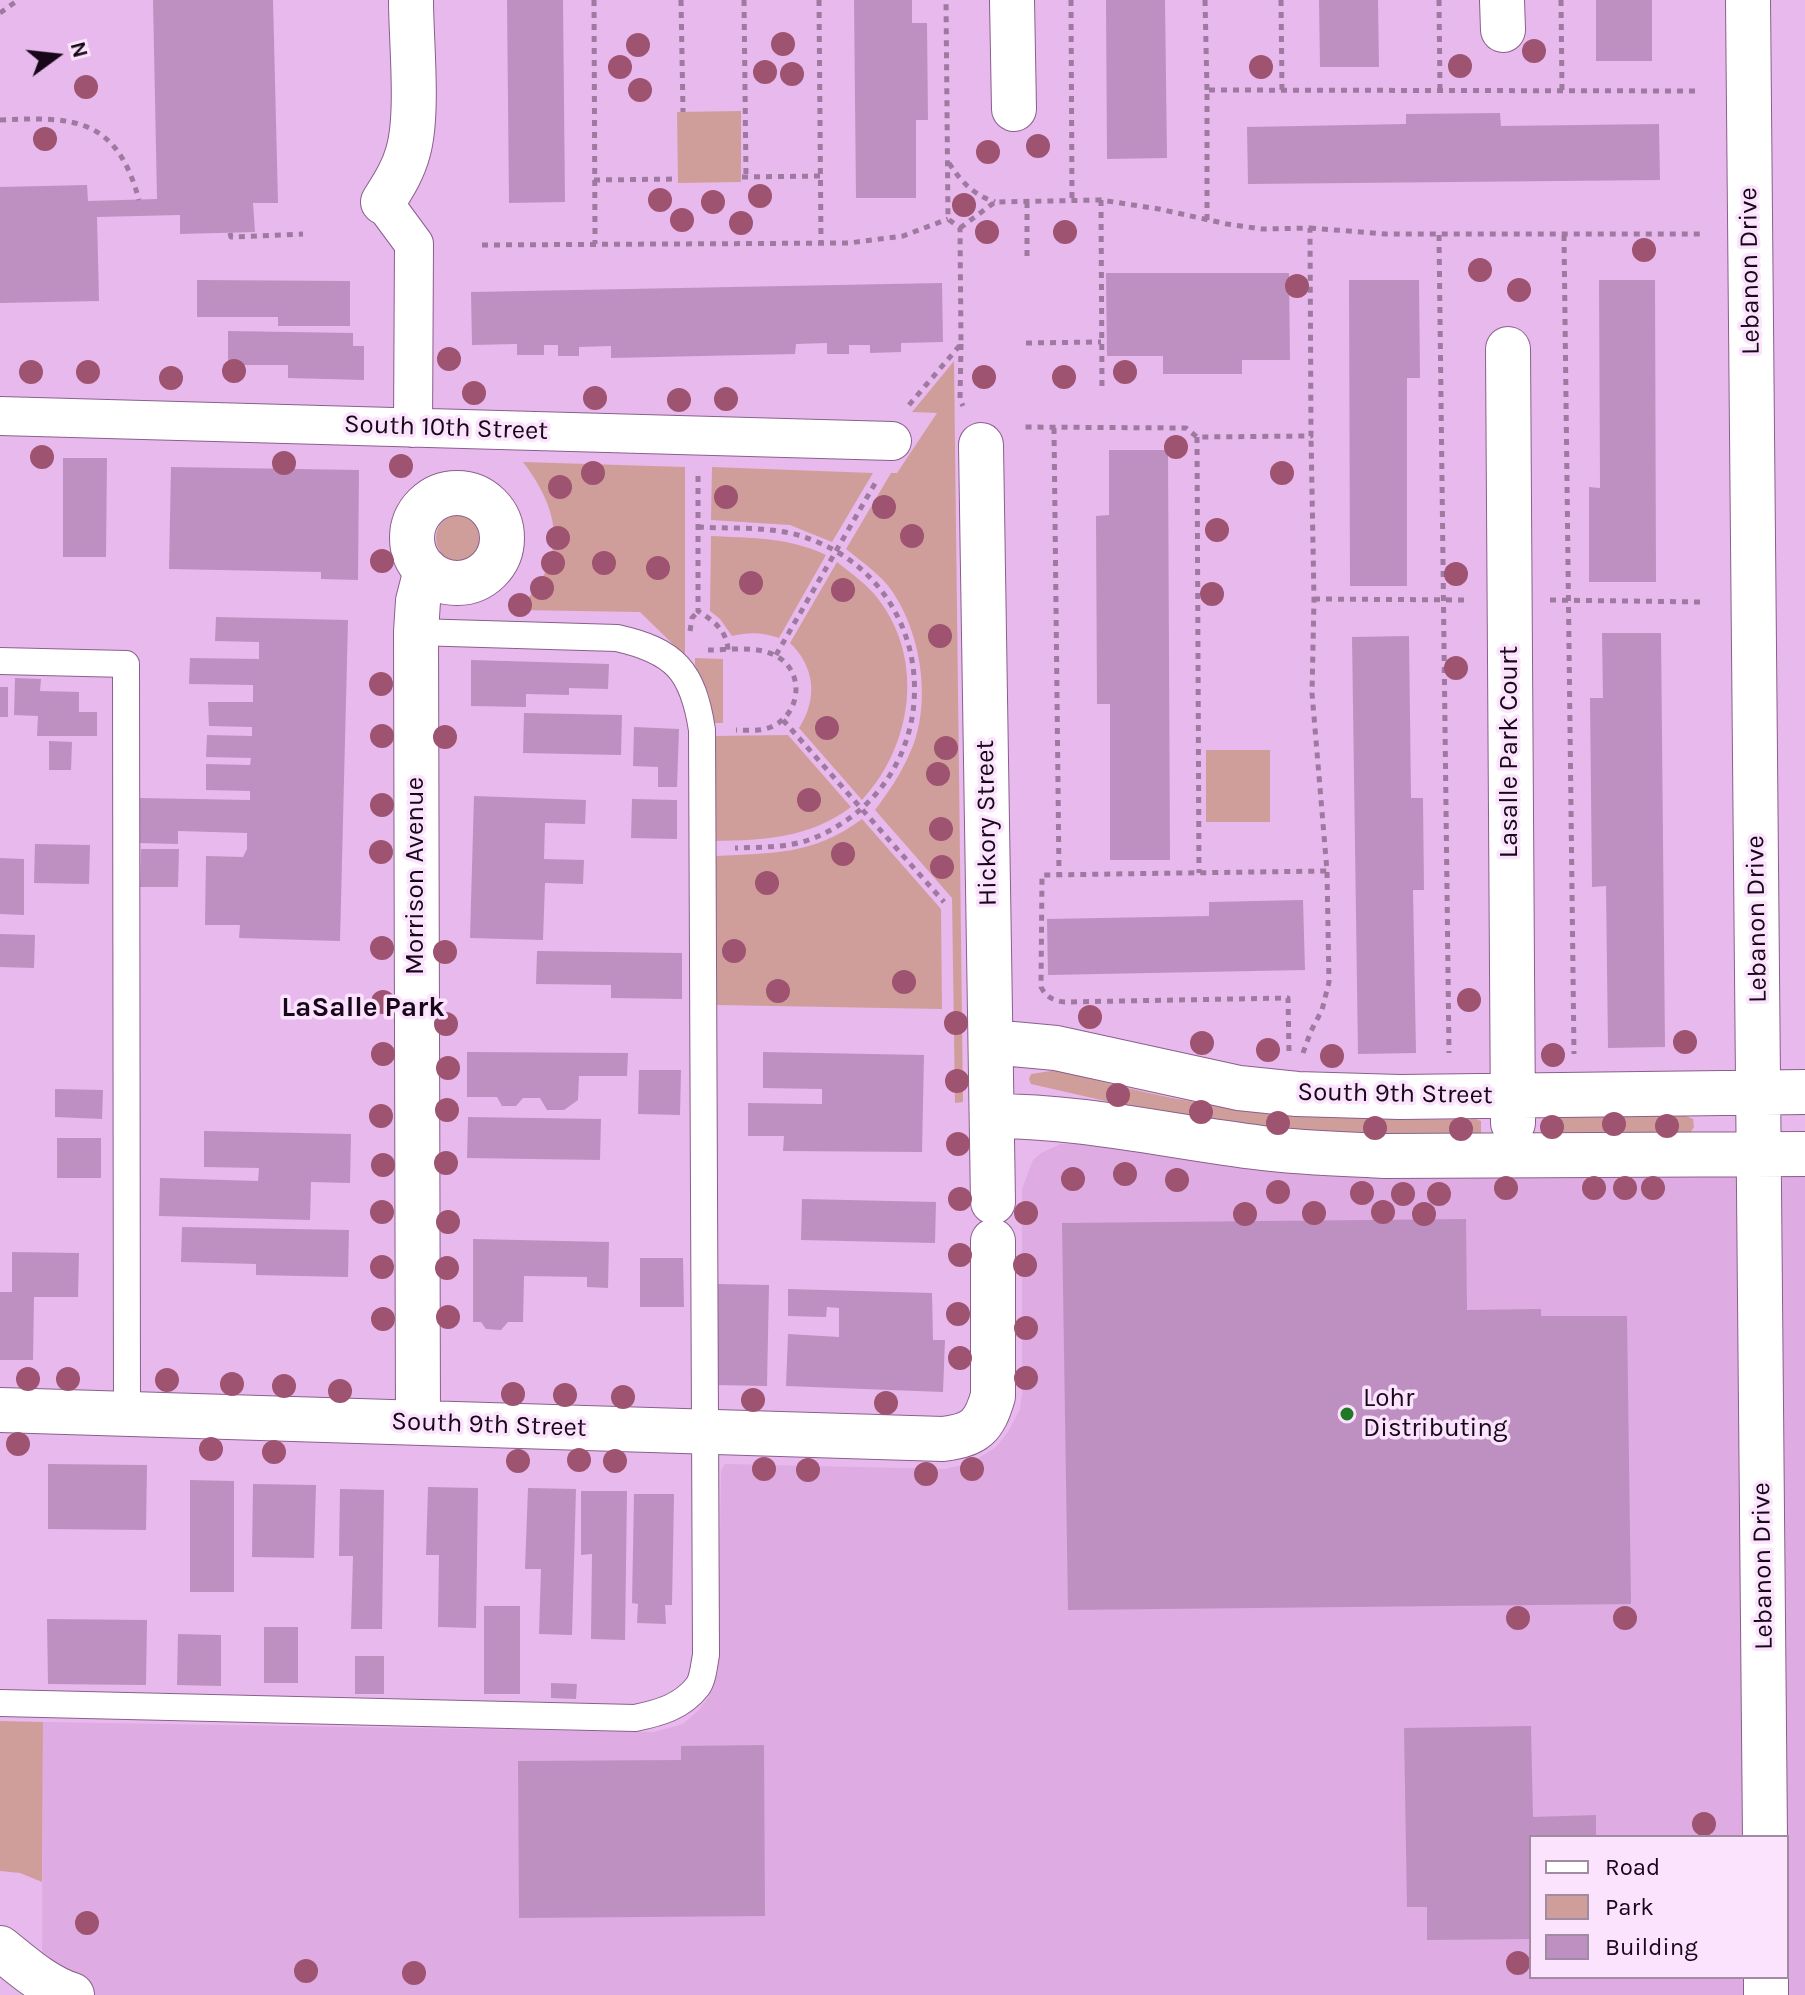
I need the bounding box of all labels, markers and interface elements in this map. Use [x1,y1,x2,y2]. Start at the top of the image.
north arrow [16,16,96,96]
text: N [65,39,94,61]
street label: Lebanon Drive [1733,187,1767,355]
street label: South 10th Street [343,409,549,447]
street label: Lasalle Park Court [1494,646,1526,858]
street label: Hickory Street [970,740,1004,906]
street label: Morrison Avenue [400,777,432,975]
street label: Lebanon Drive [1740,835,1774,1003]
district label: LaSalle Park [281,991,445,1025]
street label: South 9th Street [1297,1077,1493,1111]
place label: Lohr Distributing [1363,1383,1508,1444]
marker: Lohr Distributing [1338,1405,1356,1423]
street label: South 9th Street [391,1406,587,1444]
street label: Lebanon Drive [1746,1482,1780,1650]
legend [1529,1835,1789,1979]
text: Road [1605,1853,1660,1881]
text: Park [1605,1893,1654,1921]
text: Building [1605,1933,1698,1961]

